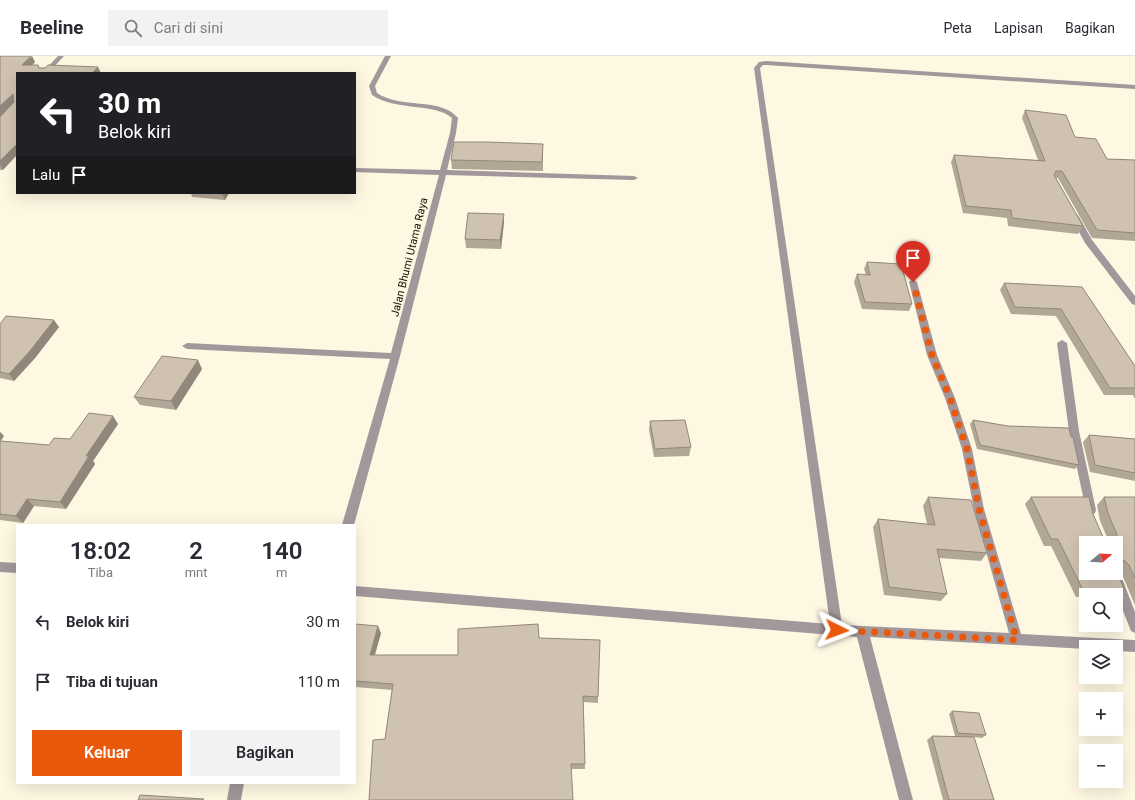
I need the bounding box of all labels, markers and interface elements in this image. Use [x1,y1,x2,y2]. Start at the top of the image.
search box [108,10,388,46]
text: Beeline [20,16,84,39]
icon: search [122,17,144,39]
text: Cari di sini [154,19,223,37]
text: Peta [944,20,972,36]
text: Lapisan [994,20,1043,36]
text: Bagikan [1065,20,1115,36]
text: 30 m [98,87,161,120]
icon: left [32,88,84,140]
text: Belok kiri [98,121,171,142]
icon: arrive [68,164,90,186]
text: Lalu [32,166,60,184]
street label: Jalan Bhumi Utama Raya [388,196,431,318]
pin [896,241,930,282]
icon: arrive [902,247,924,269]
north arrow [1079,536,1123,580]
map controls [1079,536,1123,788]
text: 18:02 [70,537,131,565]
text: 2 [189,537,203,565]
text: 140 [261,537,302,565]
text: Tiba [88,565,113,580]
text: mnt [185,565,208,580]
text: m [276,565,287,580]
button: search [1079,588,1123,632]
position arrow [816,609,858,651]
icon: left [32,611,54,633]
text: Belok kiri [66,613,129,631]
text: 30 m [306,613,340,631]
button: layers [1079,640,1123,684]
icon: arrive [32,671,54,693]
text: Tiba di tujuan [66,673,158,691]
text: 110 m [298,673,340,691]
button: + [1079,692,1123,736]
button: Keluar [32,730,182,776]
button: Bagikan [190,730,340,776]
button: − [1079,744,1123,788]

